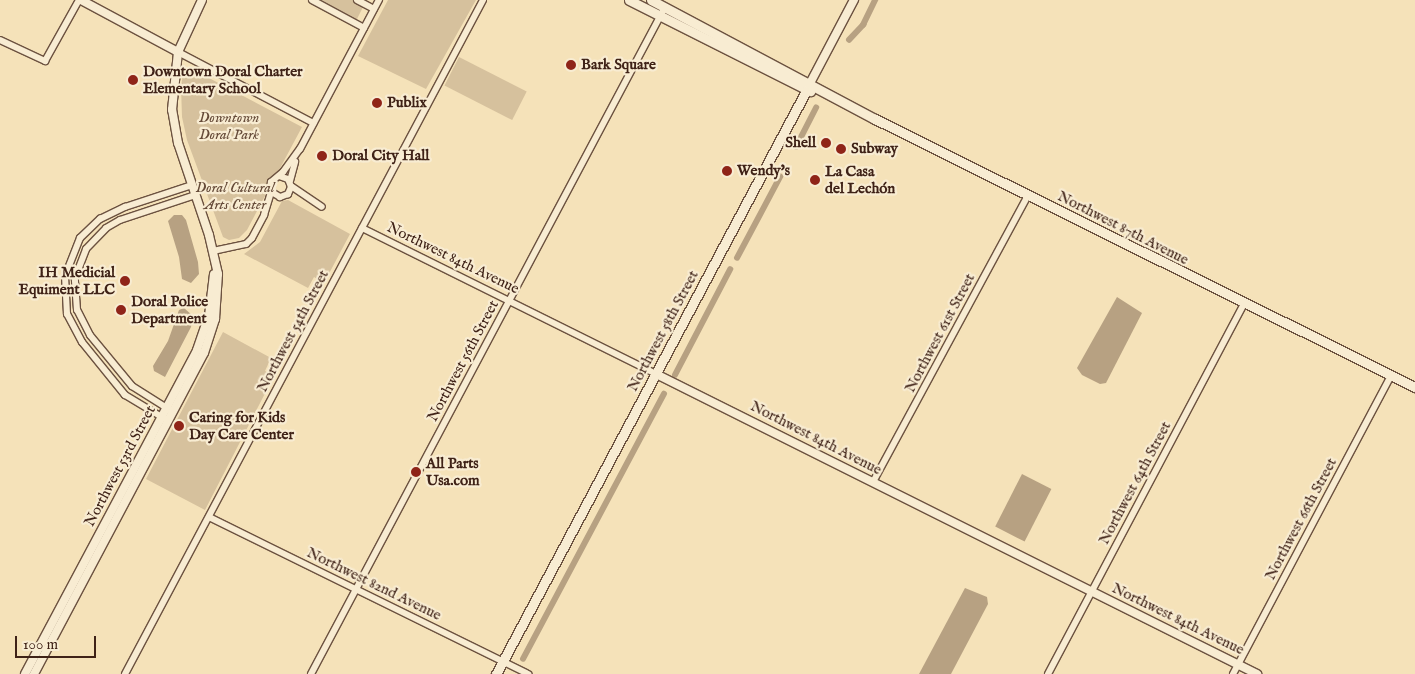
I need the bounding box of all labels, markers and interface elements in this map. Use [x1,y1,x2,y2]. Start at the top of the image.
place label: Bark Square [581,56,656,74]
marker: Bark Square [565,59,577,71]
place label: Downtown Doral Charter Elementary School [143,62,303,97]
marker: Downtown Doral Charter Elementary School [127,74,139,86]
place label: Publix [387,94,427,112]
marker: Publix [371,97,383,109]
park label: Downtown Doral Park [199,108,259,143]
place label: Shell [785,134,816,152]
marker: Shell [820,137,832,149]
place label: Subway [851,140,898,158]
marker: Subway [835,143,847,155]
place label: Doral City Hall [332,147,429,165]
marker: Doral City Hall [316,150,328,162]
place label: Wendy's [737,162,790,180]
place label: La Casa del Lechón [825,162,895,197]
marker: Wendy's [721,165,733,177]
marker: La Casa del Lechón [809,174,821,186]
park label: Doral Cultural Arts Center [196,178,274,213]
street label: Northwest 87th Avenue [1055,187,1191,269]
street label: Northwest 84th Avenue [384,218,522,298]
place label: IH Medicial Equiment LLC [19,263,115,298]
street label: Northwest 54th Street [253,267,333,395]
street label: Northwest 58th Street [624,267,702,395]
street label: Northwest 61st Street [901,270,979,396]
marker: IH Medicial Equiment LLC [119,275,131,287]
place label: Doral Police Department [131,292,208,327]
street label: Northwest 56th Street [423,297,503,425]
marker: Doral Police Department [115,304,127,316]
street label: Northwest 84th Avenue [747,397,885,479]
street label: Northwest 53rd Street [80,402,160,530]
place label: Caring for Kids Day Care Center [189,408,294,443]
street label: Northwest 64th Street [1095,418,1175,548]
marker: Caring for Kids Day Care Center [173,420,185,432]
place label: All Parts Usa.com [426,454,480,489]
street label: Northwest 66th Street [1261,455,1341,583]
marker: All Parts Usa.com [410,466,422,478]
street label: Northwest 82nd Avenue [304,544,444,624]
street label: Northwest 84th Avenue [1109,579,1247,659]
scale bar [18,626,99,658]
text: 100 m [23,635,58,654]

